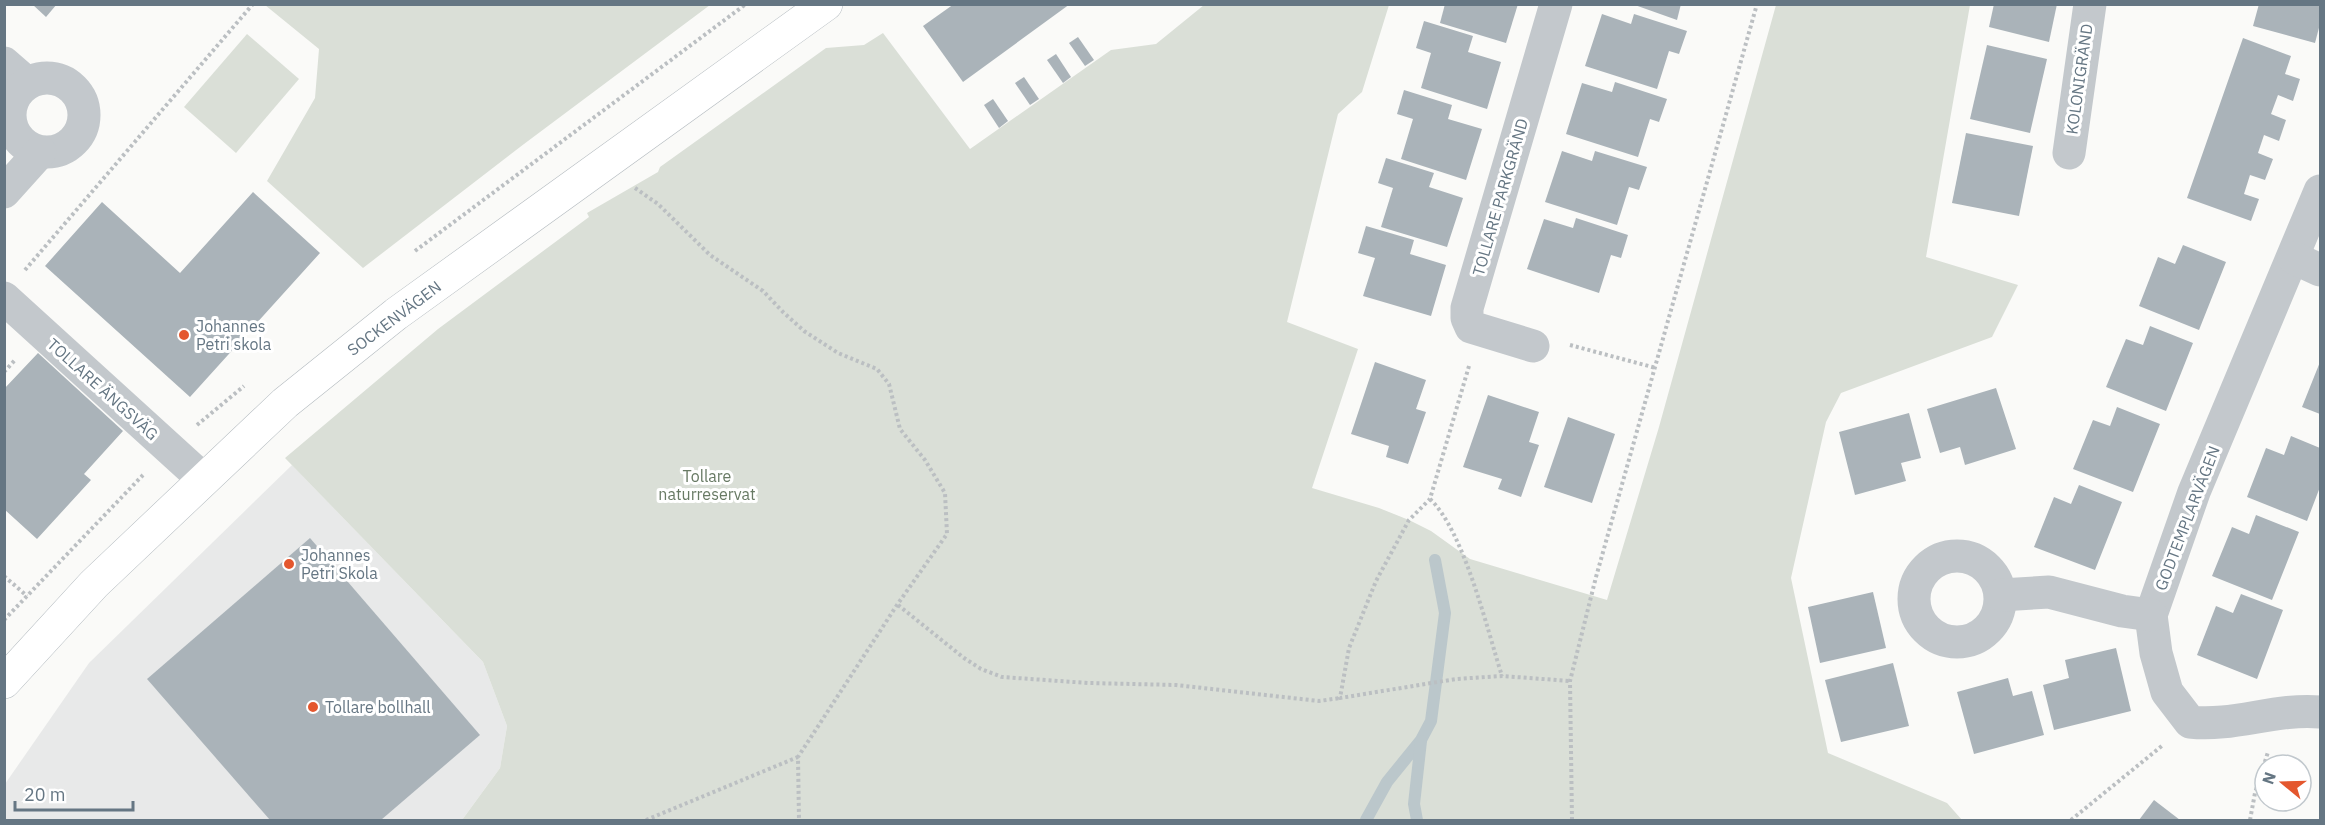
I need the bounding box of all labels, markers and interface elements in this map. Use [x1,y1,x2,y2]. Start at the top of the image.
street label: KOLONIGRÄND [2061,22,2097,136]
street label: TOLLARE PARKGRÄND [1468,116,1532,278]
street label: SOCKENVÄGEN [343,276,445,360]
place label: Johannes Petri skola [196,316,272,354]
marker: Johannes Petri skola [177,328,191,342]
street label: TOLLARE ÄNGSVÄG [43,334,163,444]
street label: GODTEMPLARVÄGEN [2150,443,2224,593]
park label: Tollare naturreservat [658,466,756,504]
place label: Johannes Petri Skola [301,545,378,583]
marker: Johannes Petri Skola [282,557,296,571]
place label: Tollare bollhall [325,697,431,717]
marker: Tollare bollhall [306,700,320,714]
north arrow [2253,753,2313,813]
text: N [2257,769,2280,787]
scale bar [15,774,134,812]
text: 20 m [24,783,66,806]

